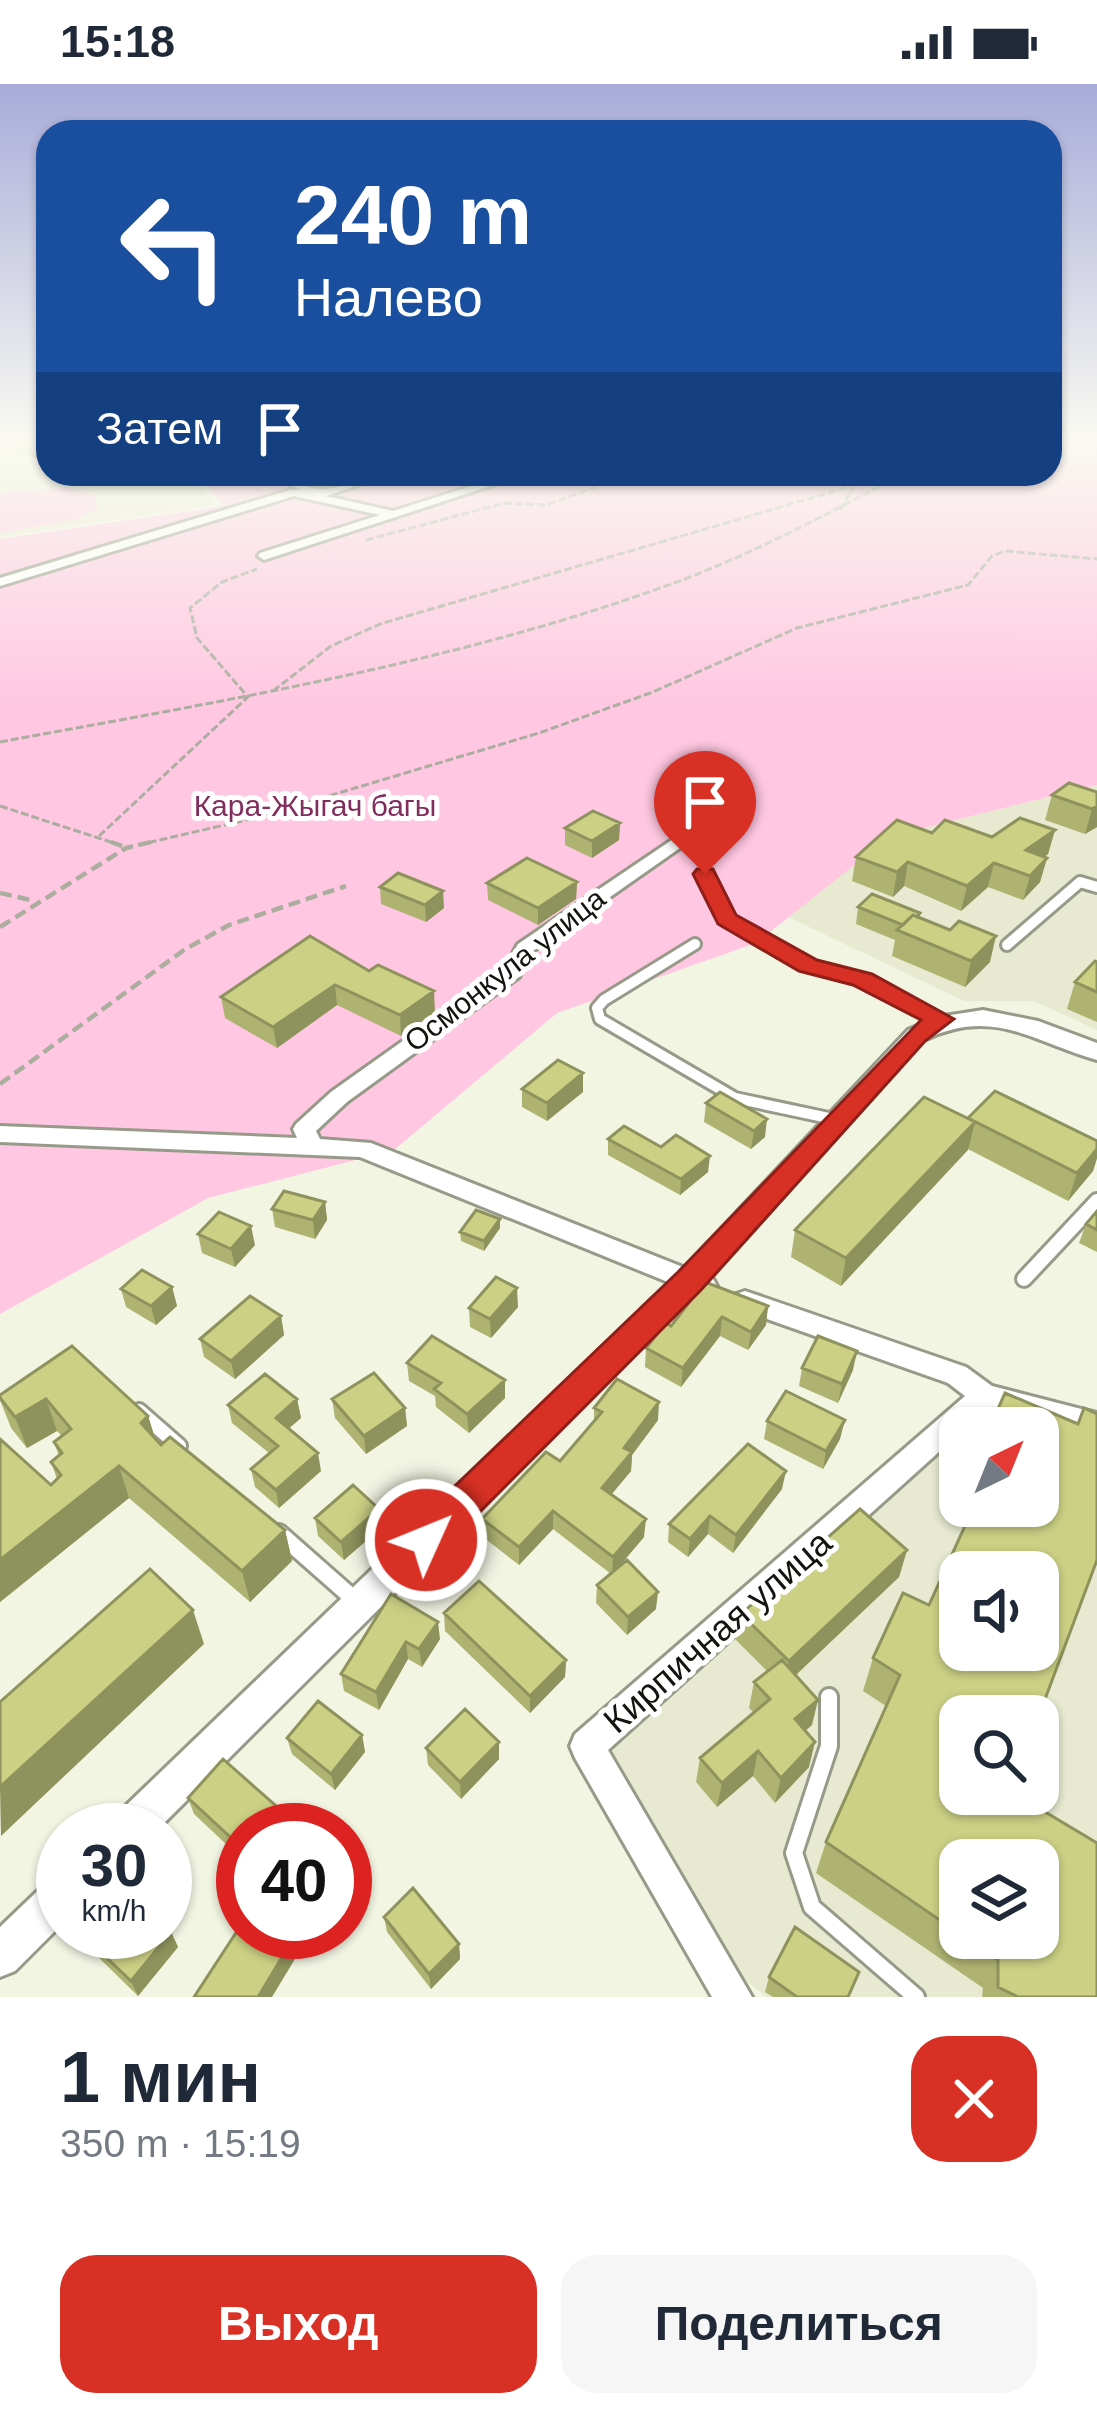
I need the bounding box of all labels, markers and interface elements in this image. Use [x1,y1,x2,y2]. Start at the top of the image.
text: 15:18 [60,16,175,67]
icon: left [96,168,252,324]
text: 240 m [294,168,532,262]
text: Налево [294,267,483,327]
icon: arrive [247,396,313,462]
text: Затем [96,403,223,454]
pin [654,751,756,874]
icon: arrive [672,769,738,835]
park label: Кара-Жыгач багы [194,789,436,822]
street label: Осмонкула улица [398,881,612,1058]
north arrow [939,1407,1059,1527]
map controls [939,1407,1059,1959]
position arrow [363,1477,489,1603]
street label: Кирпичная улица [595,1521,840,1741]
button: sound [939,1551,1059,1671]
button: search [939,1695,1059,1815]
speed limit sign: 40 [216,1803,372,1959]
text: 30 [81,1832,147,1899]
button: layers [939,1839,1059,1959]
text: km/h [81,1894,147,1927]
button: close [911,2036,1037,2162]
text: 1 мин [60,2037,261,2117]
text: 350 m · 15:19 [60,2122,301,2165]
button: Выход [60,2255,537,2393]
button: Поделиться [561,2255,1037,2393]

